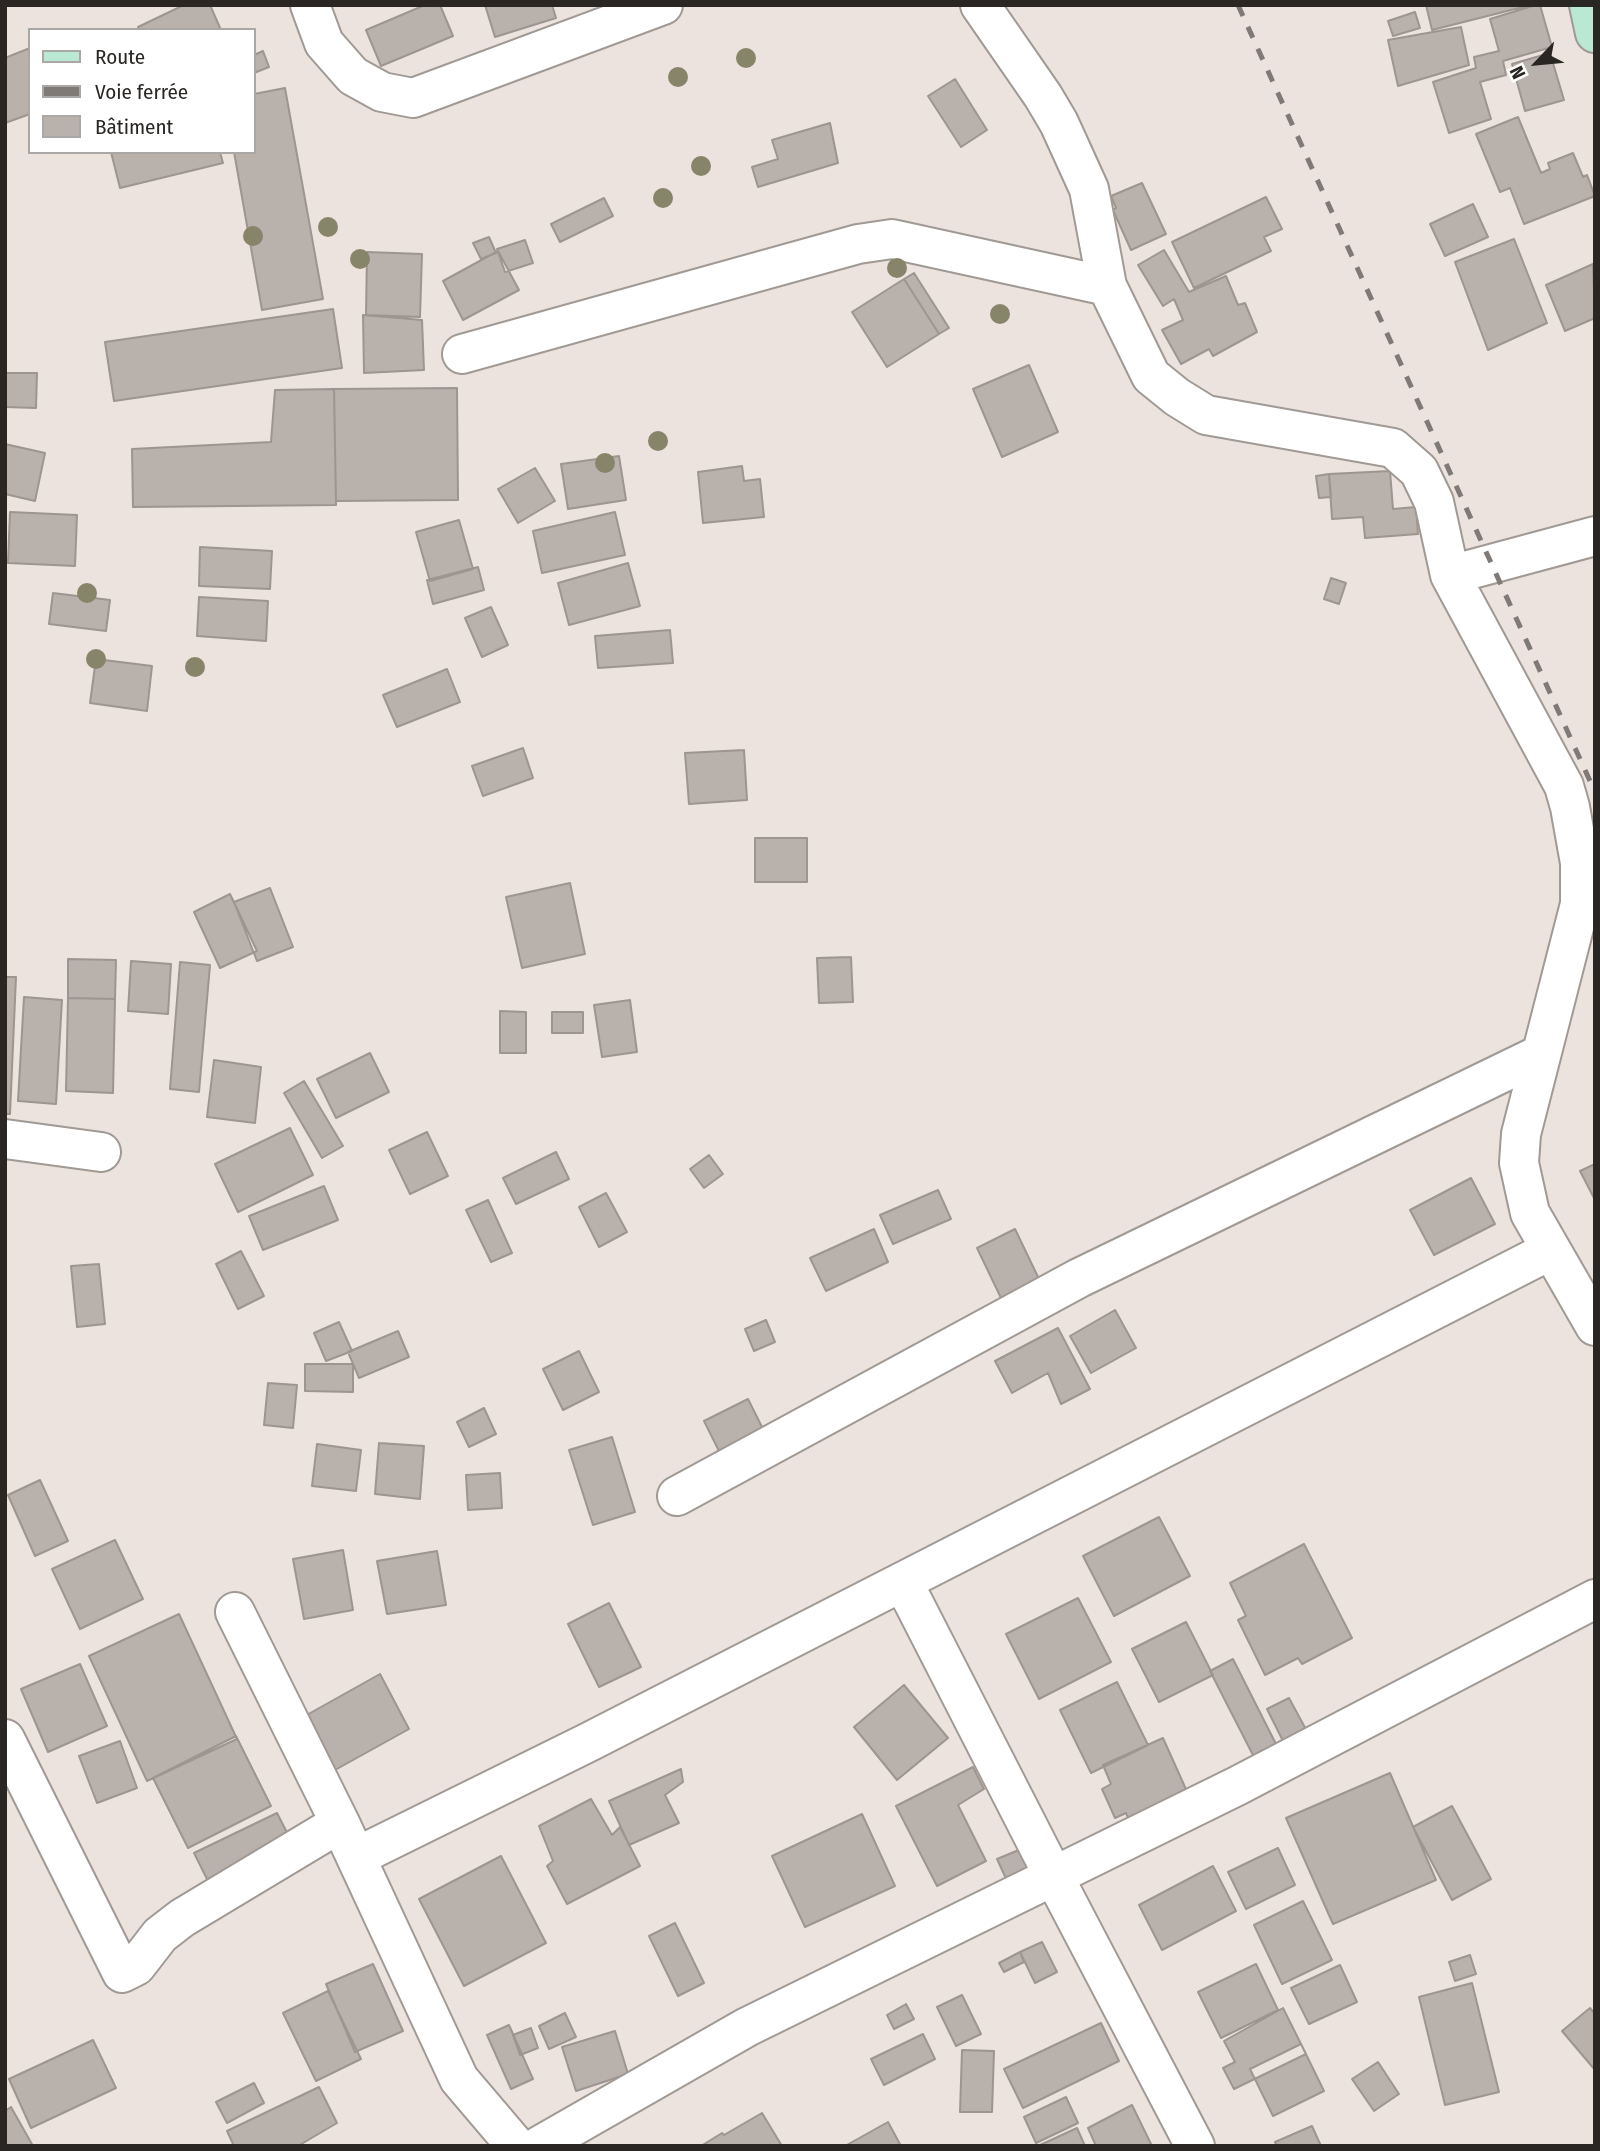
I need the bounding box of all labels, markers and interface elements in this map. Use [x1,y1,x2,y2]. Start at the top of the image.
legend [28,28,256,154]
north arrow [1502,28,1572,98]
text: Route [95,44,145,70]
text: N [1505,62,1531,83]
text: Voie ferrée [95,79,188,105]
text: Bâtiment [95,114,173,140]

